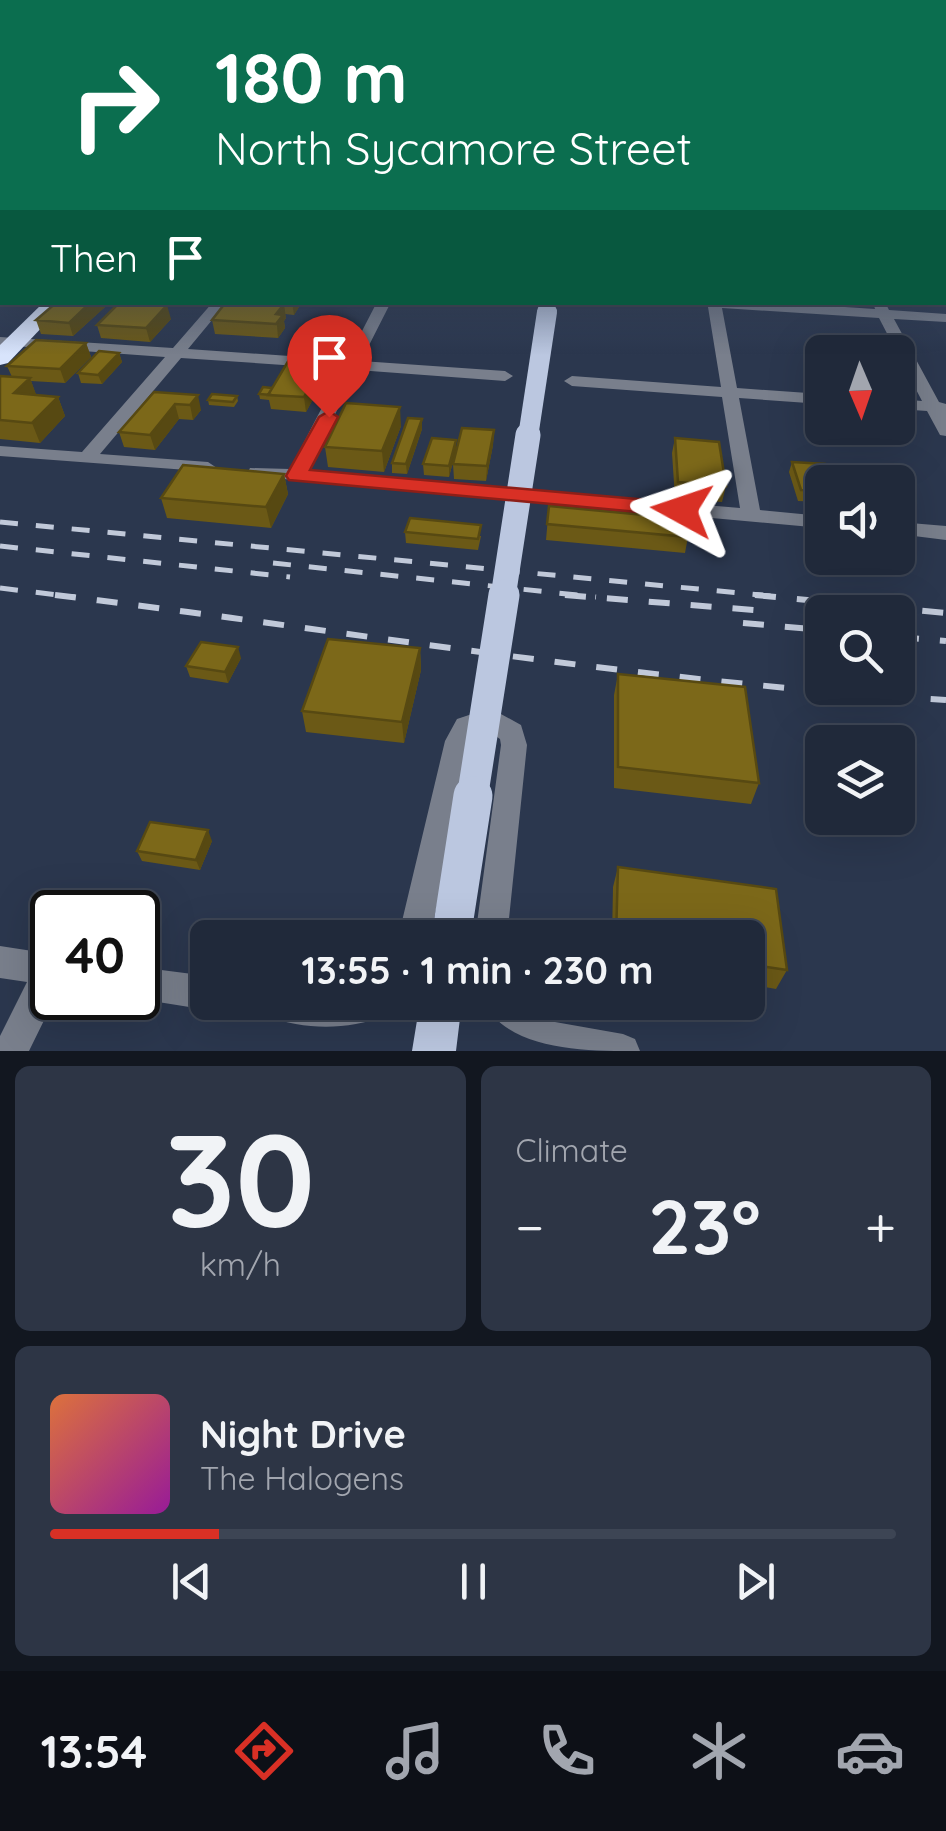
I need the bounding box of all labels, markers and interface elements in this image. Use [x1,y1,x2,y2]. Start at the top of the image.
text: 180 m [215,33,408,121]
icon: right [50,40,180,170]
text: North Sycamore Street [215,120,692,176]
icon: arrive [158,230,213,285]
text: Then [50,234,138,282]
pin [287,315,372,418]
icon: arrive [302,330,357,385]
north arrow [805,335,915,445]
map controls [805,335,915,835]
position arrow [630,458,734,562]
button: sound [805,465,915,575]
button: search [805,595,915,705]
button: layers [805,725,915,835]
speed limit sign: 40 [30,890,160,1020]
text: 13:55 · 1 min · 230 m [302,946,653,994]
text: 30 [165,1097,315,1260]
text: Climate [516,1130,628,1170]
text: 23° [648,1179,761,1273]
text: − [516,1192,544,1261]
text: + [865,1192,896,1261]
text: km/h [200,1244,281,1284]
text: Night Drive [200,1410,406,1458]
text: The Halogens [200,1458,404,1498]
icon: previous [164,1554,219,1609]
icon: pause [446,1554,501,1609]
icon: next [728,1554,783,1609]
icon: directions [229,1716,299,1786]
icon: music [380,1716,450,1786]
icon: phone [532,1716,602,1786]
icon: climate [684,1716,754,1786]
icon: car [835,1716,905,1786]
text: 13:54 [41,1723,147,1779]

